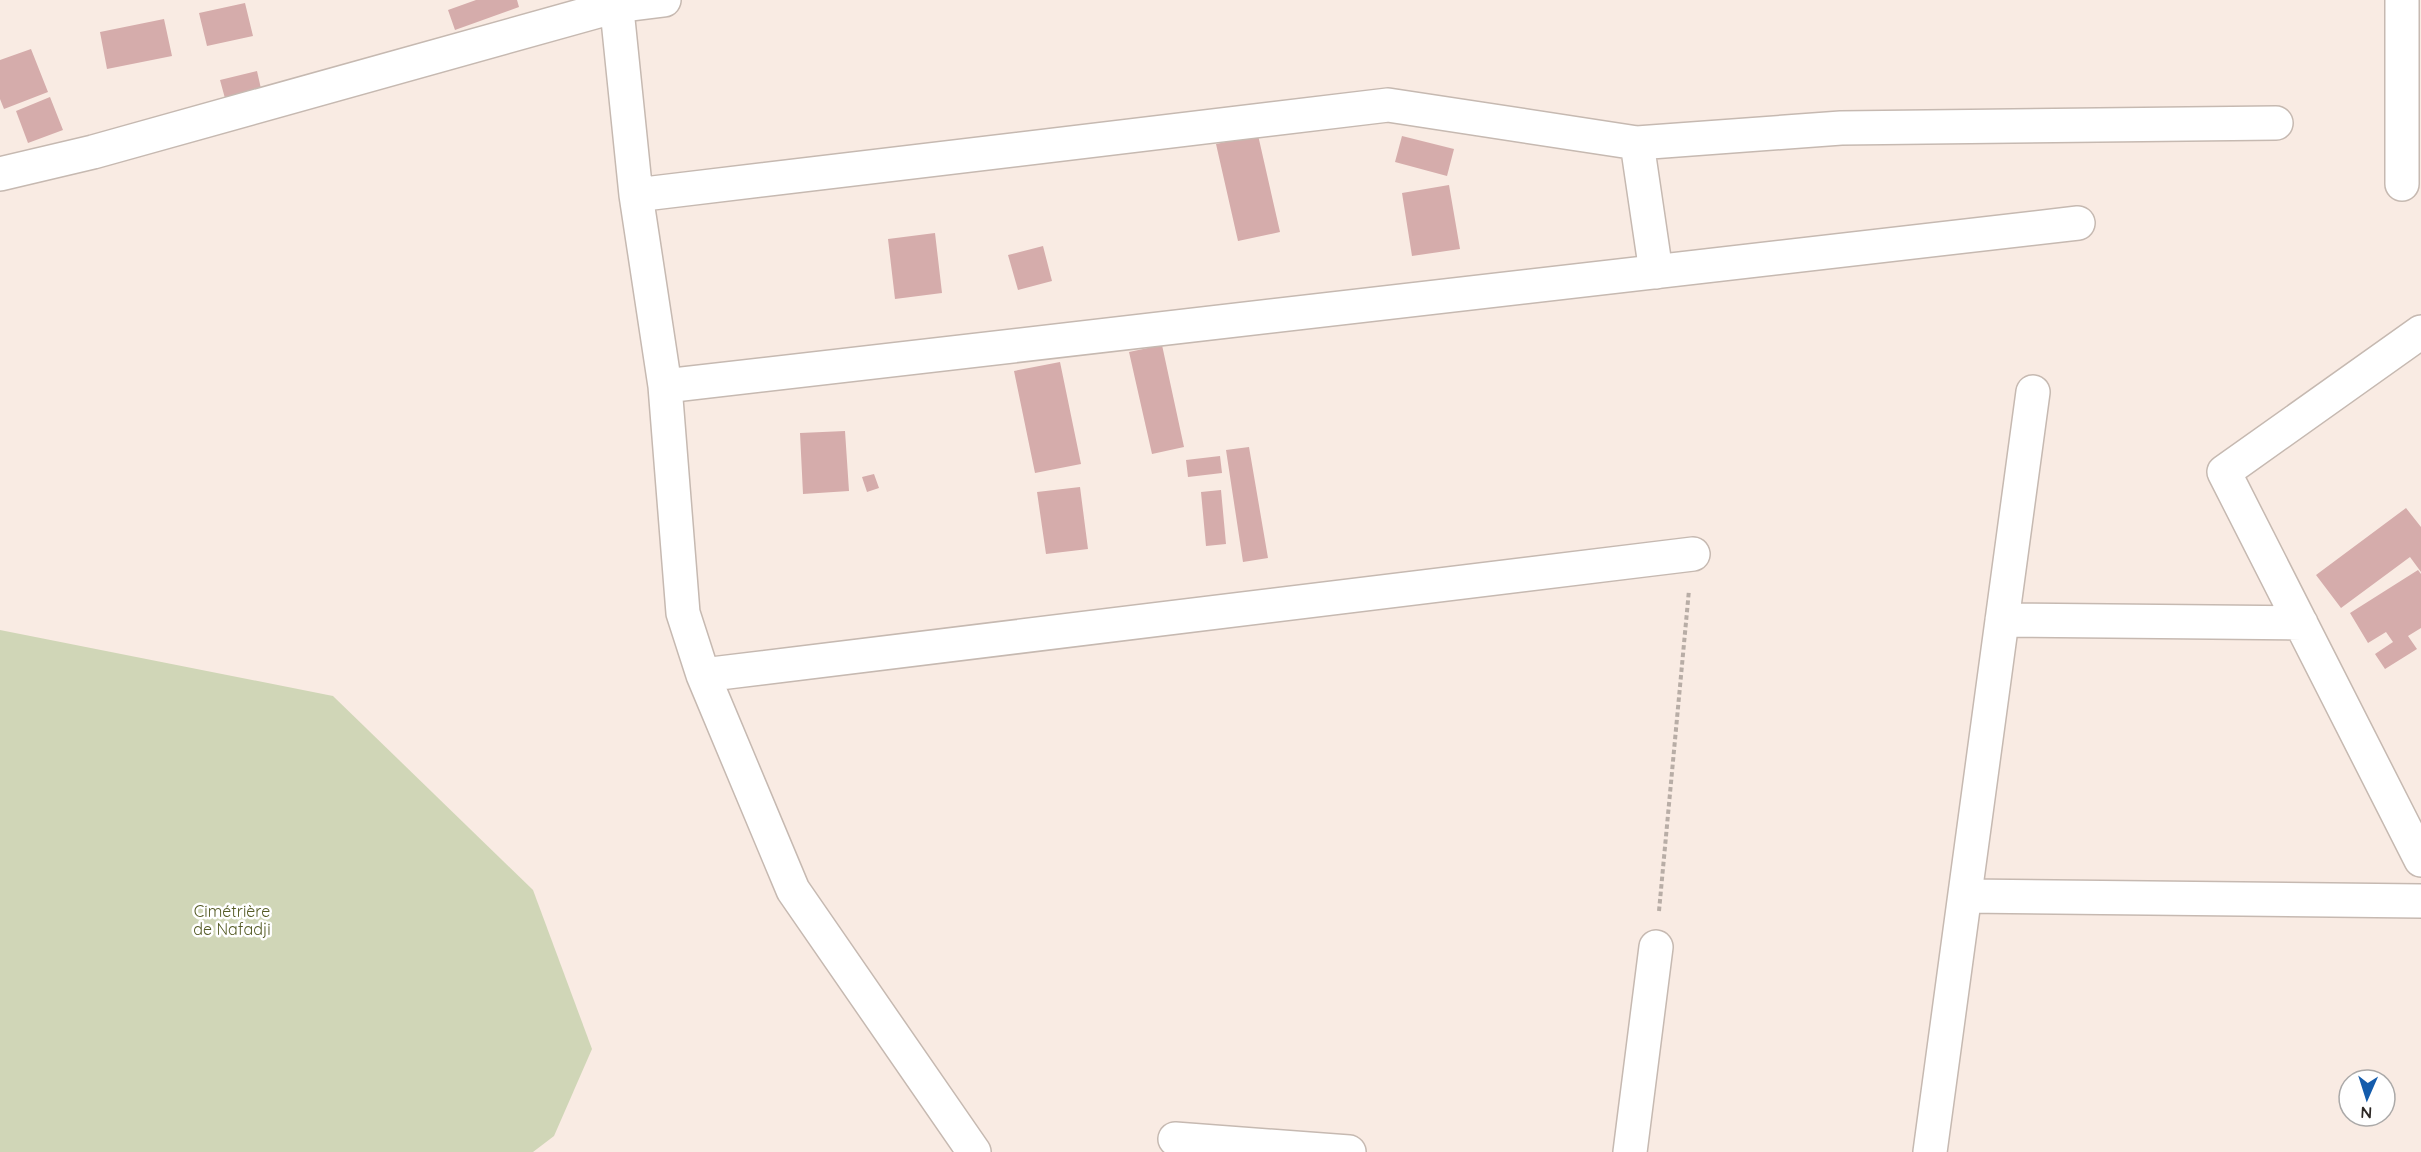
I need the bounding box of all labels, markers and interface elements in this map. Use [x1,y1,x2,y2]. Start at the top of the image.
park label: Cimétrière de Nafadji [193,901,271,939]
north arrow [2337,1068,2397,1128]
text: N [2360,1103,2373,1123]

